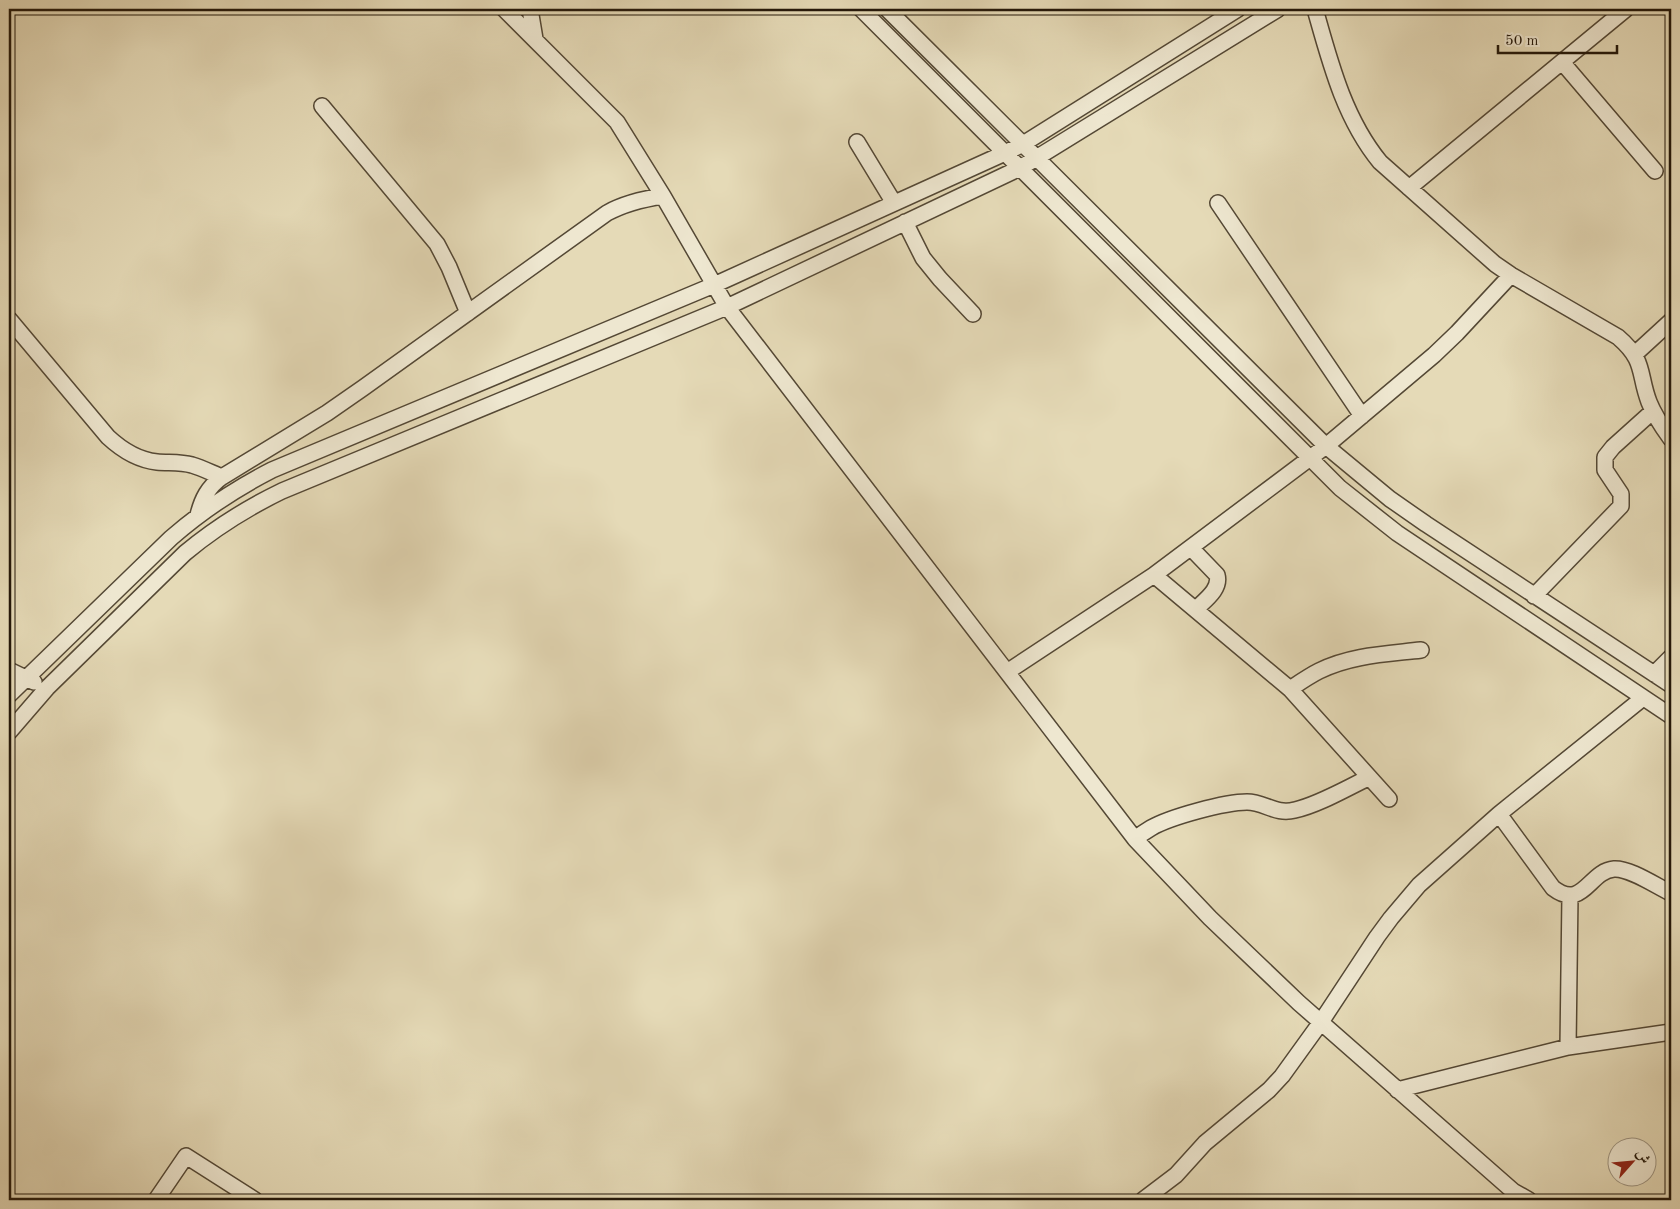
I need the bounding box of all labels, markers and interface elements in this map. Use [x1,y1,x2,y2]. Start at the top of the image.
scale bar [1498,22,1616,54]
text: 50 m [1505,34,1539,49]
north arrow [1608,1136,1658,1186]
text: ش [1633,1147,1652,1166]

